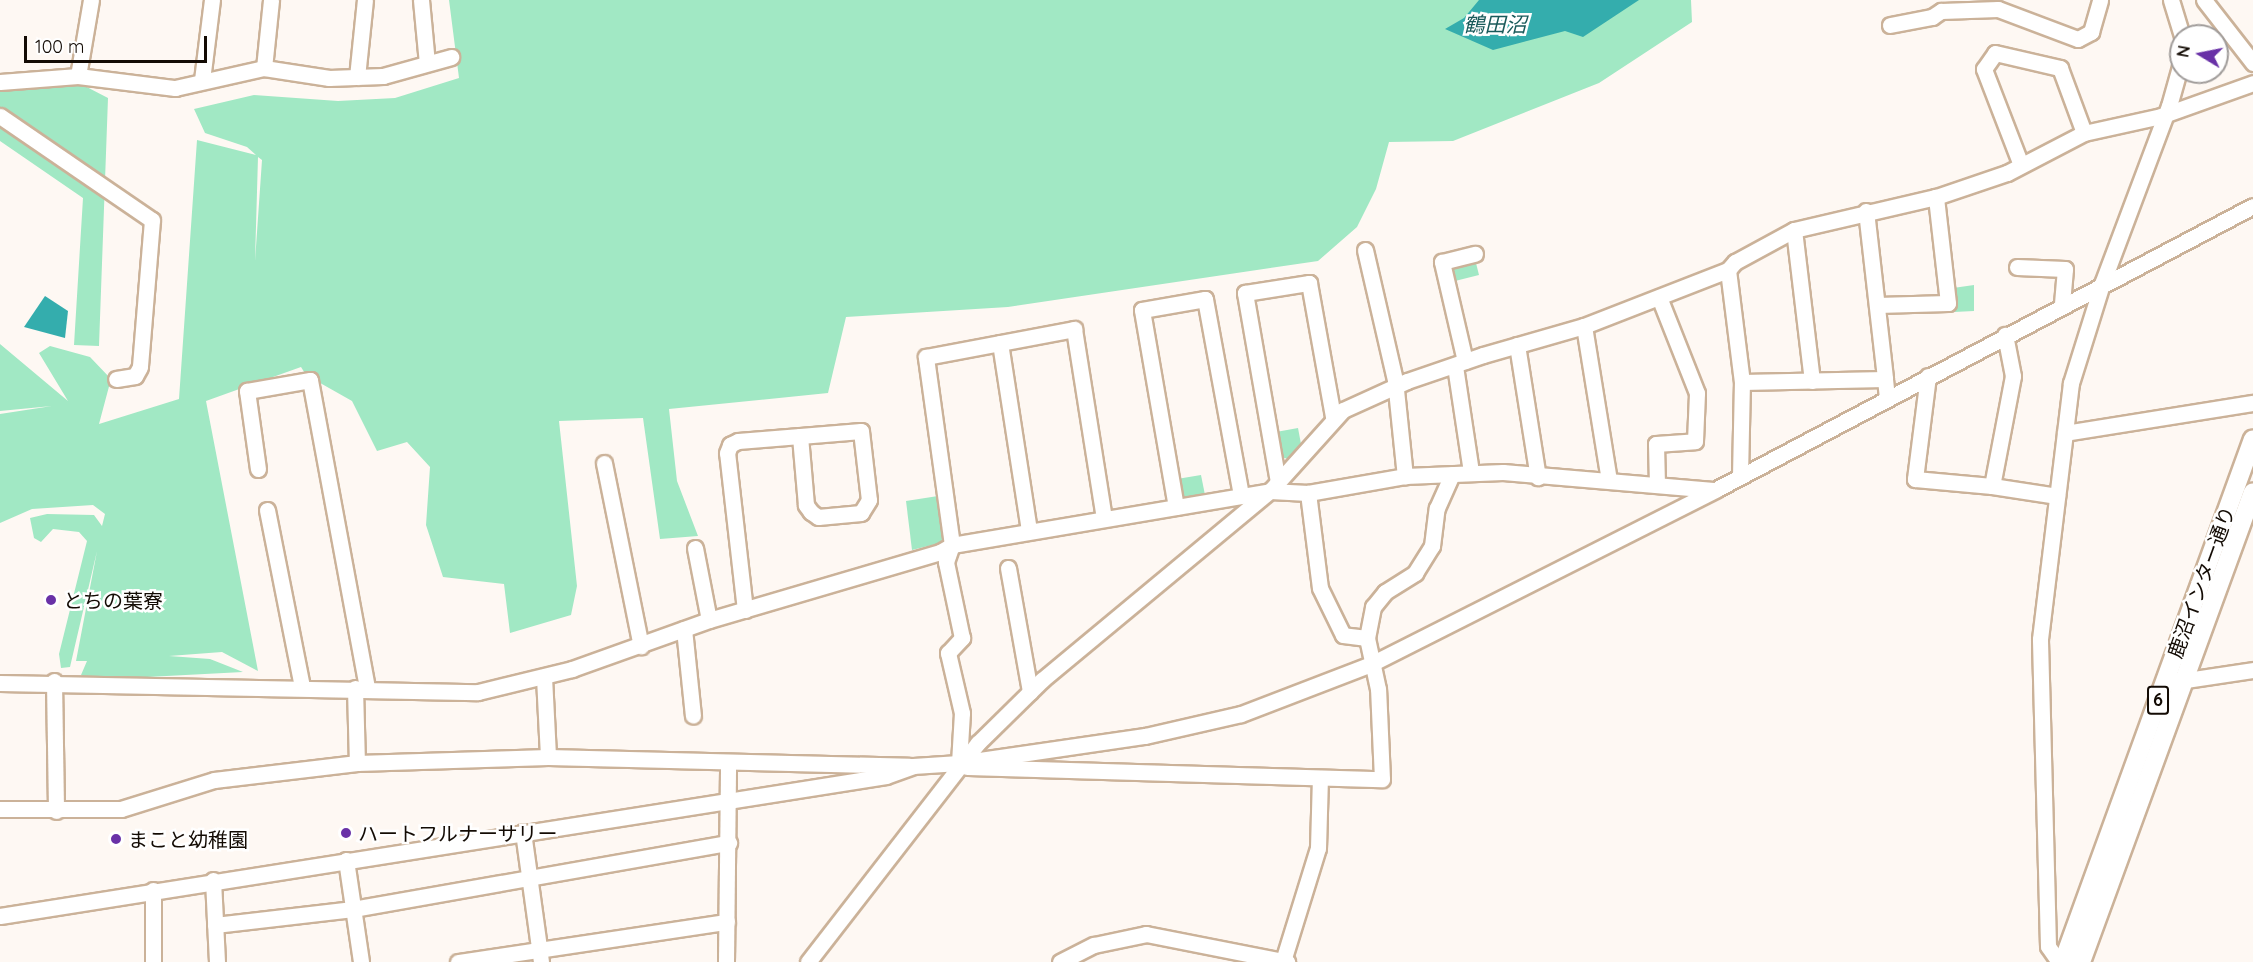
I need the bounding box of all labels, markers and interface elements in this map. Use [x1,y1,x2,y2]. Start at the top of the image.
water label: 鶴田沼 [1464,11,1526,37]
scale bar [27,24,210,62]
north arrow [2169,24,2229,84]
text: 100 m [35,35,84,58]
text: N [2172,44,2194,59]
street label: 鹿沼インター通り [2162,503,2240,661]
place label: とちの葉寮 [63,588,163,612]
marker: とちの葉寮 [44,593,58,607]
road number: 6 [2146,685,2170,715]
place label: ハートフルナーサリー [358,821,558,845]
marker: ハートフルナーサリー [339,826,353,840]
place label: まこと幼稚園 [128,827,248,851]
marker: まこと幼稚園 [109,832,123,846]

